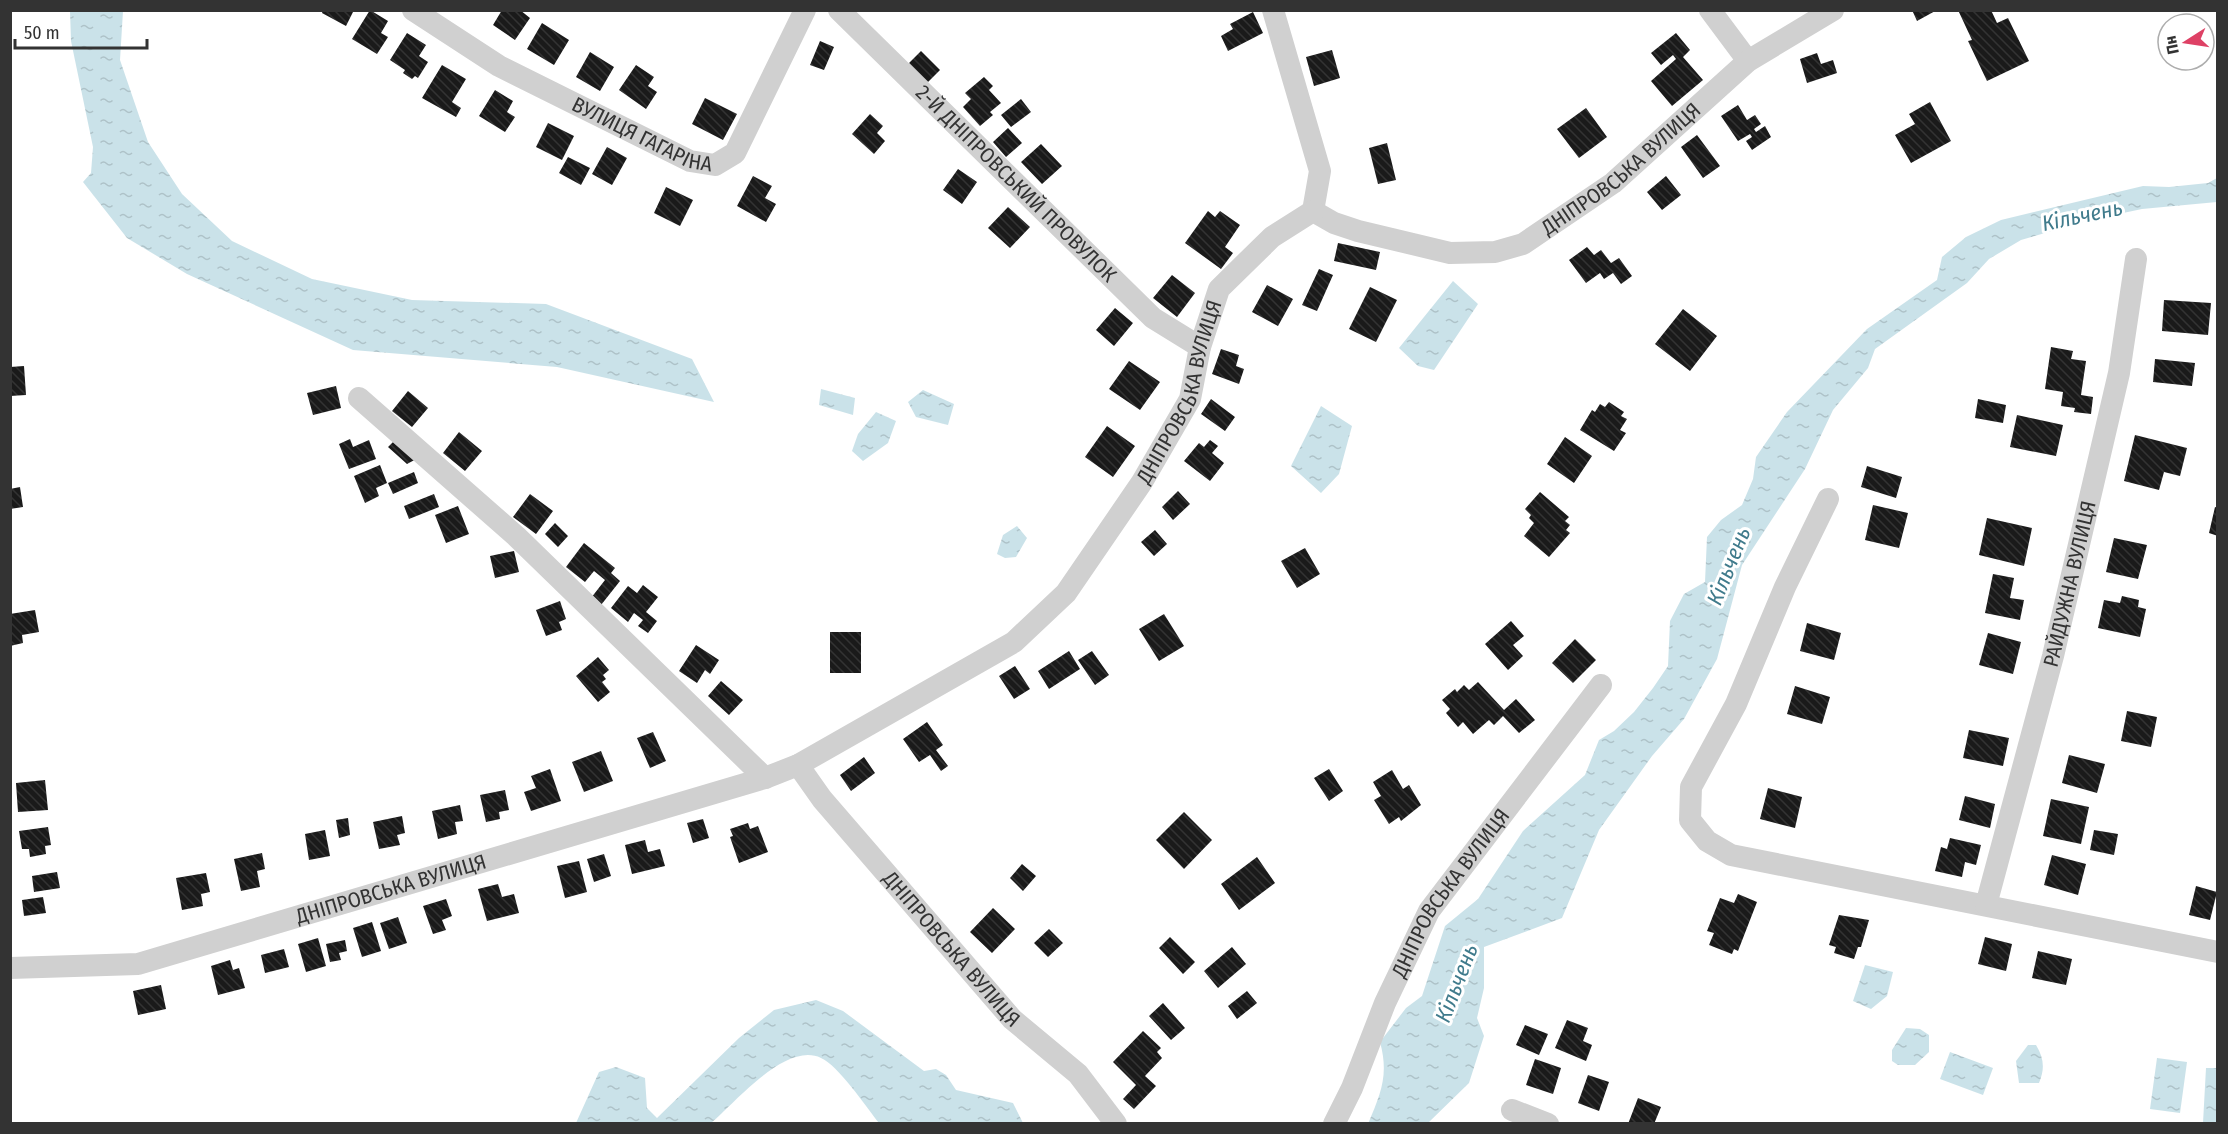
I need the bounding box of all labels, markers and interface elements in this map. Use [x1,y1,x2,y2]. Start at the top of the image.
scale bar [15,12,147,50]
north arrow [2156,12,2216,72]
text: 50 m [24,22,60,44]
text: Пн [2161,34,2183,56]
street label: 2-Й ДНІПРОВСЬКИЙ ПРОВУЛОК [910,80,1122,288]
street label: ВУЛИЦЯ ГАГАРІНА [568,91,714,177]
street label: ДНІПРОВСЬКА ВУЛИЦЯ [1536,97,1706,241]
water label: Кільчень [2039,194,2125,237]
street label: ДНІПРОВСЬКА ВУЛИЦЯ [1130,297,1228,489]
street label: РАЙДУЖНА ВУЛИЦЯ [2038,498,2102,670]
water label: Кільчень [1701,523,1756,609]
street label: ДНІПРОВСЬКА ВУЛИЦЯ [1386,804,1515,982]
street label: ДНІПРОВСЬКА ВУЛИЦЯ [292,848,489,930]
street label: ДНІПРОВСЬКА ВУЛИЦЯ [877,865,1025,1033]
water label: Кільчень [1429,940,1484,1026]

